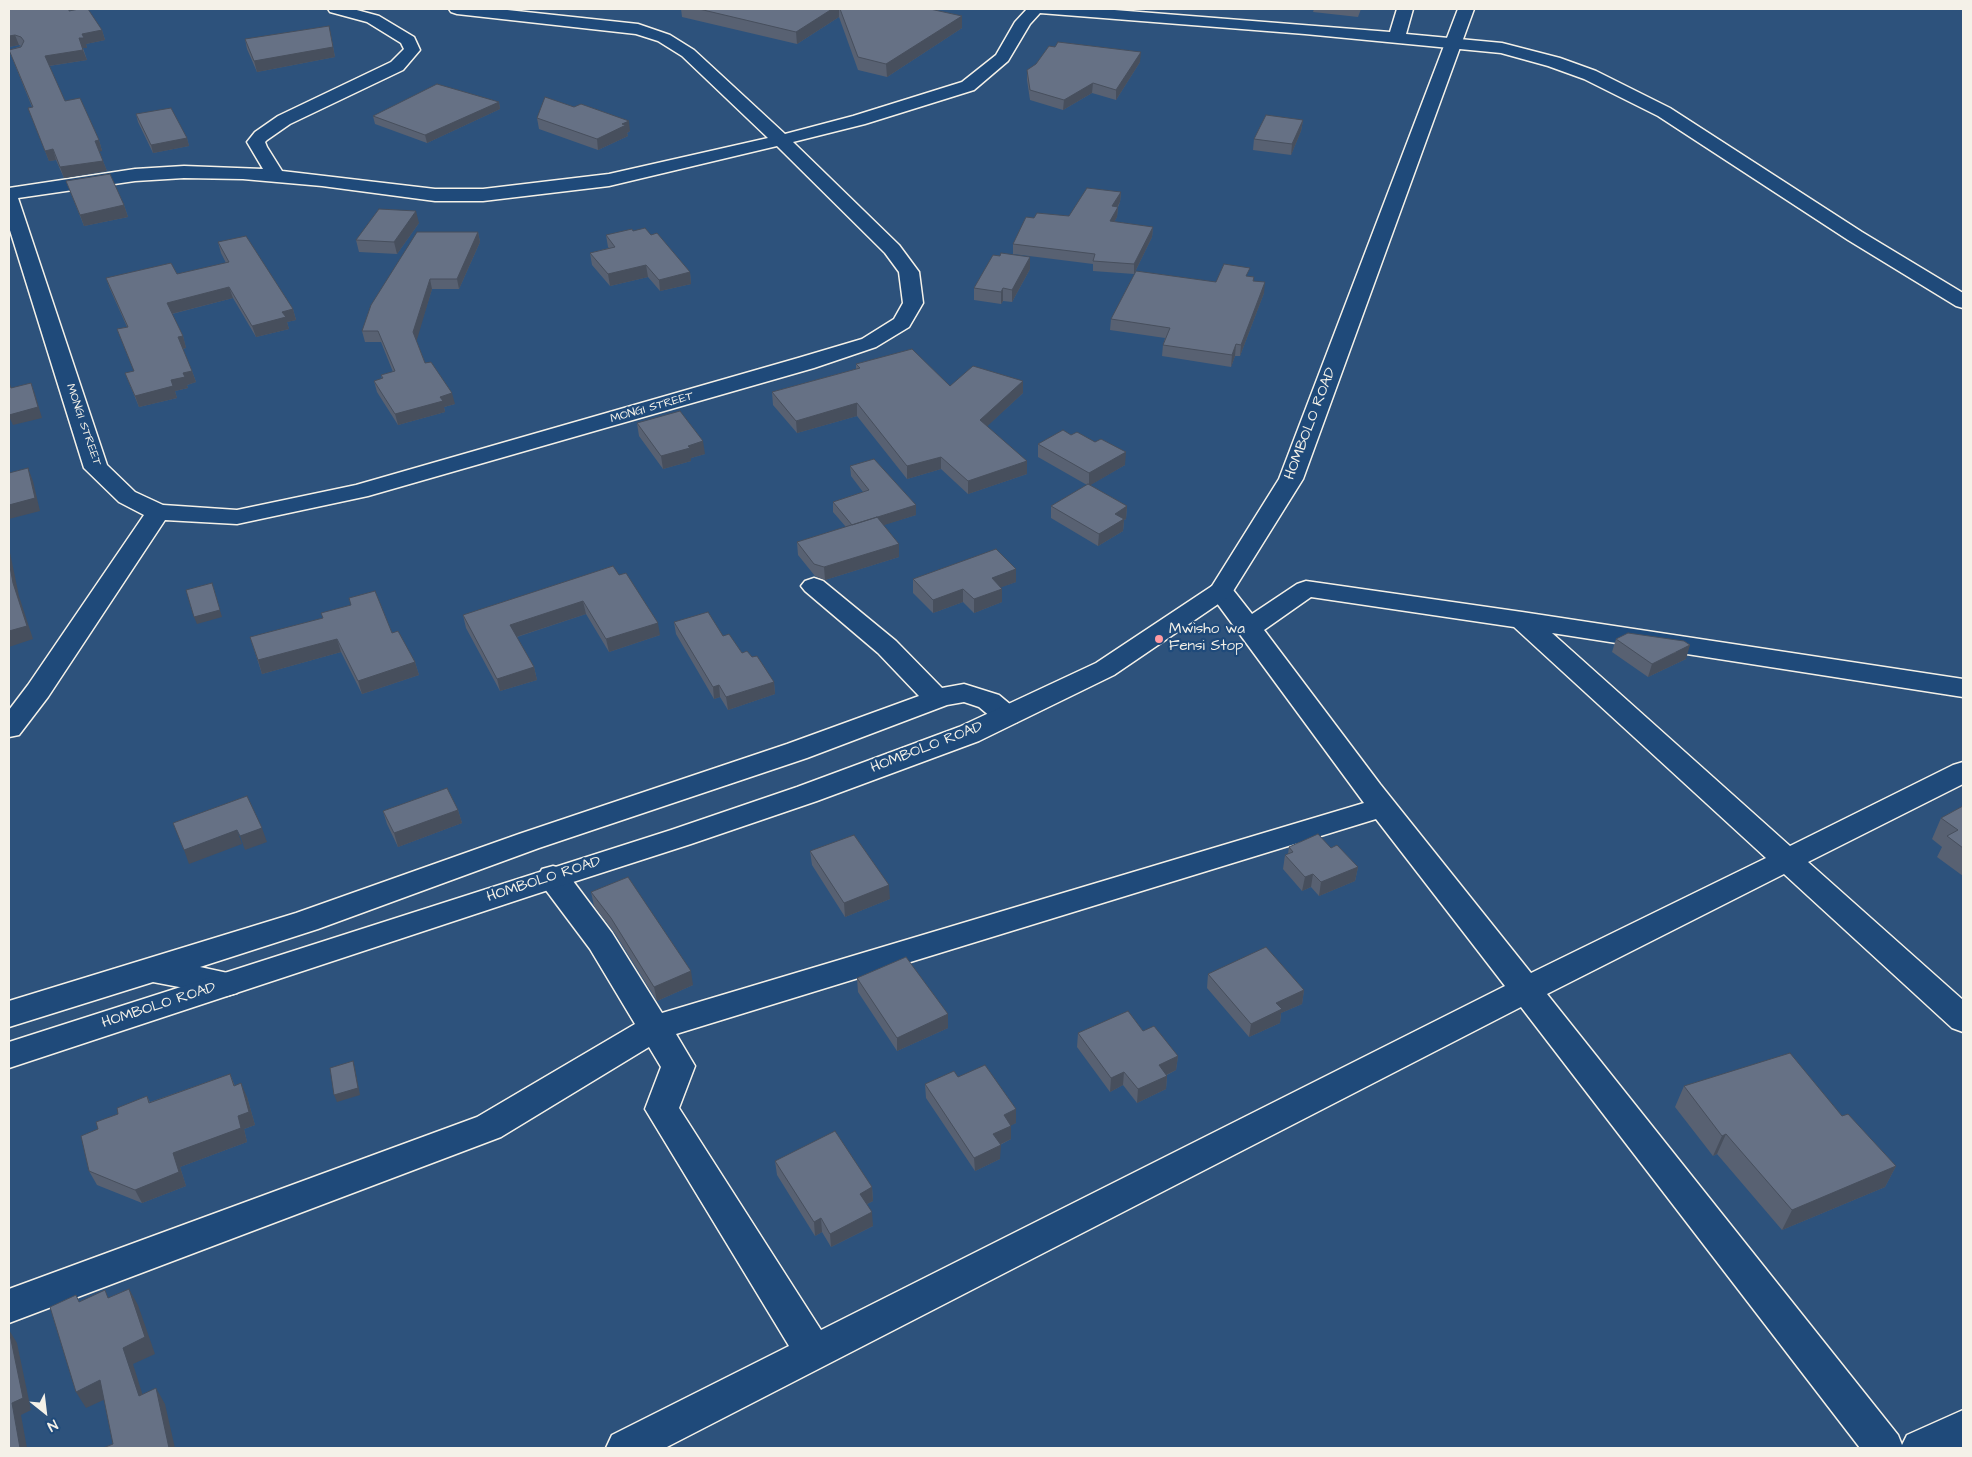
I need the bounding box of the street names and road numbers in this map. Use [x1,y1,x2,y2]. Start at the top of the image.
street label: HOMBOLO ROAD [1281,365,1341,483]
street label: MONGI STREET [62,382,104,468]
street label: MONGI STREET [609,389,695,427]
street label: HOMBOLO ROAD [868,718,986,778]
street label: HOMBOLO ROAD [485,853,603,907]
street label: HOMBOLO ROAD [100,979,218,1033]

